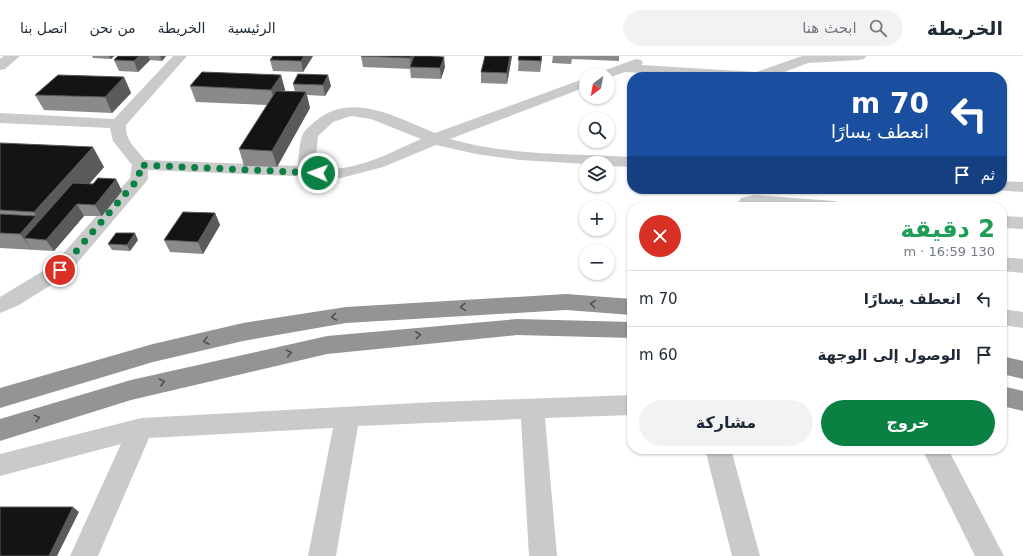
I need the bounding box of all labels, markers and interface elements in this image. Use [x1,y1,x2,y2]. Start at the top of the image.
search box [623,10,903,46]
icon: search [867,17,889,39]
text: الخريطة [927,17,1003,39]
text: ابحث هنا [802,19,857,37]
text: اتصل بنا [20,20,67,36]
text: من نحن [89,20,136,36]
text: الخريطة [158,20,205,36]
text: الرئيسية [227,20,276,36]
north arrow [579,68,615,104]
map controls [579,68,615,280]
text: 70 m [851,87,929,120]
icon: left [943,88,995,140]
button: search [579,112,615,148]
text: انعطف يسارًا [831,121,929,142]
position arrow [297,152,339,194]
button: layers [579,156,615,192]
icon: arrive [951,164,973,186]
text: ثم [981,166,995,184]
button: + [579,200,615,236]
button: close [639,215,681,257]
text: 2 دقيقة [900,215,995,243]
button: − [579,244,615,280]
text: 130 m · 16:59 [904,244,995,259]
pin [43,253,77,287]
icon: arrive [49,259,71,281]
icon: left [973,288,995,310]
text: 70 m [639,290,678,308]
text: انعطف يسارًا [864,290,961,308]
one-way arrow [590,299,596,308]
one-way arrow [460,303,466,312]
one-way arrow [331,312,337,321]
one-way arrow [414,331,421,340]
one-way arrow [203,336,209,344]
icon: arrive [973,344,995,366]
text: 60 m [639,346,678,364]
text: الوصول إلى الوجهة [818,346,961,364]
one-way arrow [286,349,292,358]
one-way arrow [159,379,165,387]
button: مشاركة [639,400,813,446]
button: خروج [821,400,995,446]
one-way arrow [34,414,41,423]

